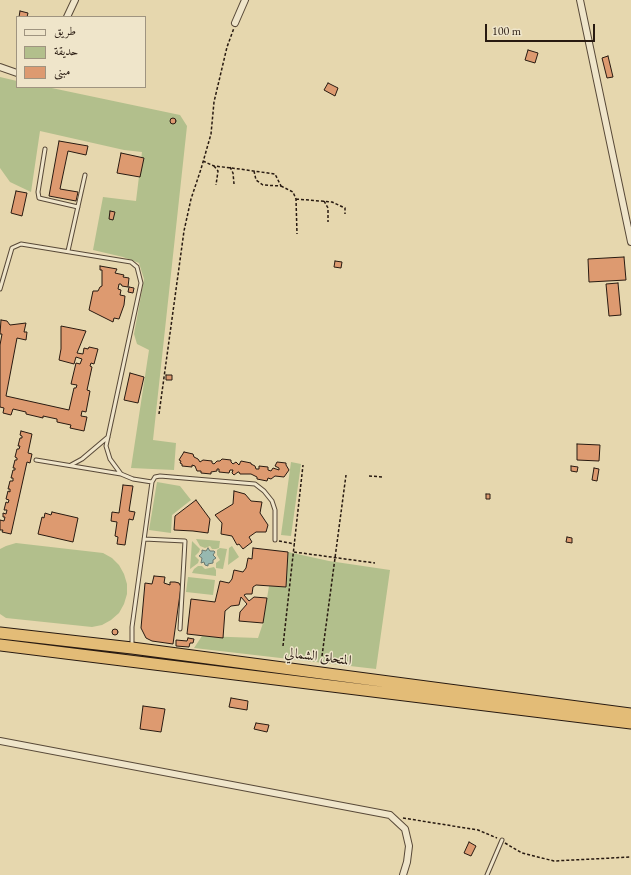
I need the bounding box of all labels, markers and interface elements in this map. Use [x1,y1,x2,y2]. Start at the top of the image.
legend [16,16,146,88]
scale bar [487,16,597,42]
text: طريق [54,23,76,39]
text: 100 m [492,23,521,39]
text: حديقة [54,43,78,59]
text: مبنى [54,63,70,79]
street label: المتحلق الشمالي [284,645,352,669]

